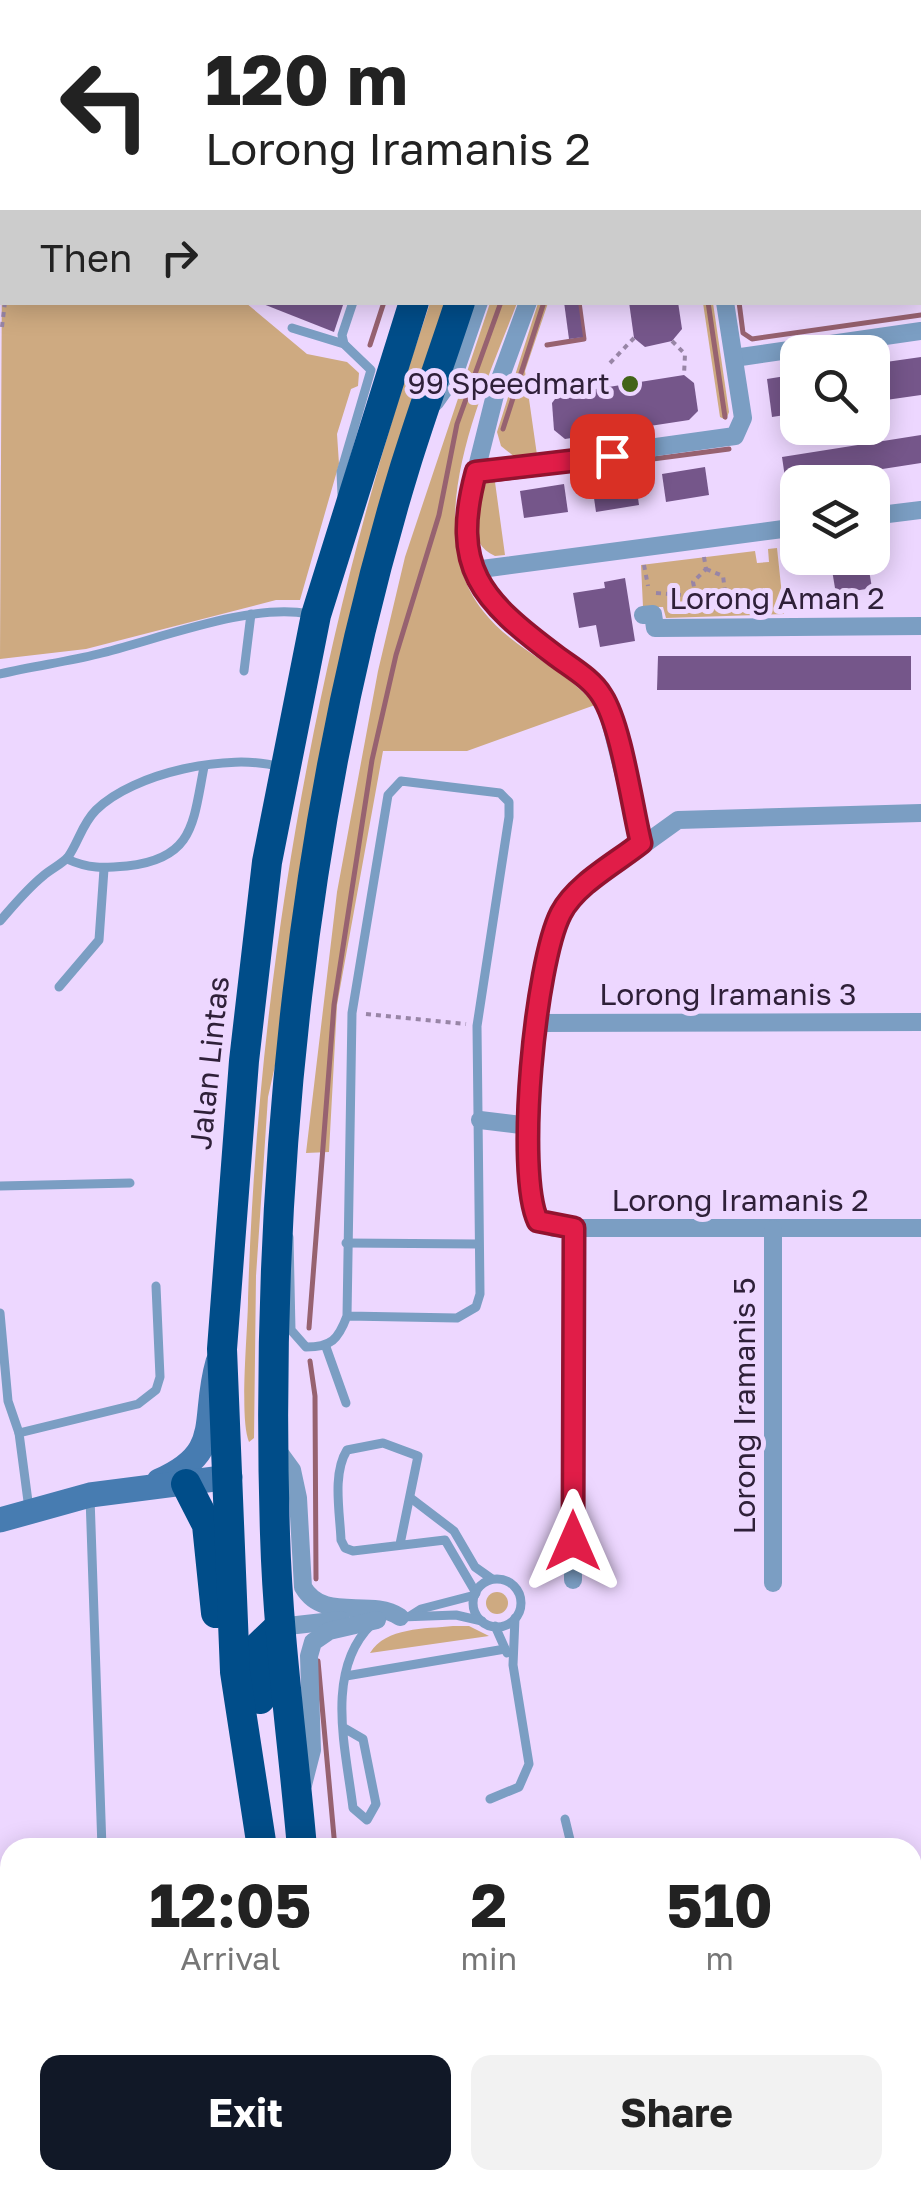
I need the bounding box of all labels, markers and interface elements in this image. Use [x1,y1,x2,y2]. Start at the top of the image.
text: 120 m [205,36,408,120]
icon: left [40,40,170,170]
text: Lorong Iramanis 2 [205,121,591,175]
icon: right [152,230,207,285]
text: Then [40,235,132,280]
map controls [780,335,890,575]
button: search [780,335,890,445]
place label: 99 Speedmart [408,365,610,401]
marker: 99 Speedmart [619,373,641,395]
pin [570,414,655,499]
icon: arrive [585,429,640,484]
button: layers [780,465,890,575]
street label: Lorong Aman 2 [669,580,885,616]
street label: Jalan Lintas [182,974,236,1151]
street label: Lorong Iramanis 3 [599,976,857,1012]
street label: Lorong Iramanis 2 [611,1182,869,1218]
street label: Lorong Iramanis 5 [726,1277,762,1535]
position arrow [521,1489,625,1593]
text: 12:05 [149,1868,311,1940]
text: 2 [471,1868,507,1940]
text: 510 [666,1868,773,1940]
text: Arrival [180,1939,280,1977]
text: min [461,1939,517,1977]
text: m [705,1939,734,1977]
button: Exit [40,2055,451,2170]
button: Share [471,2055,882,2170]

